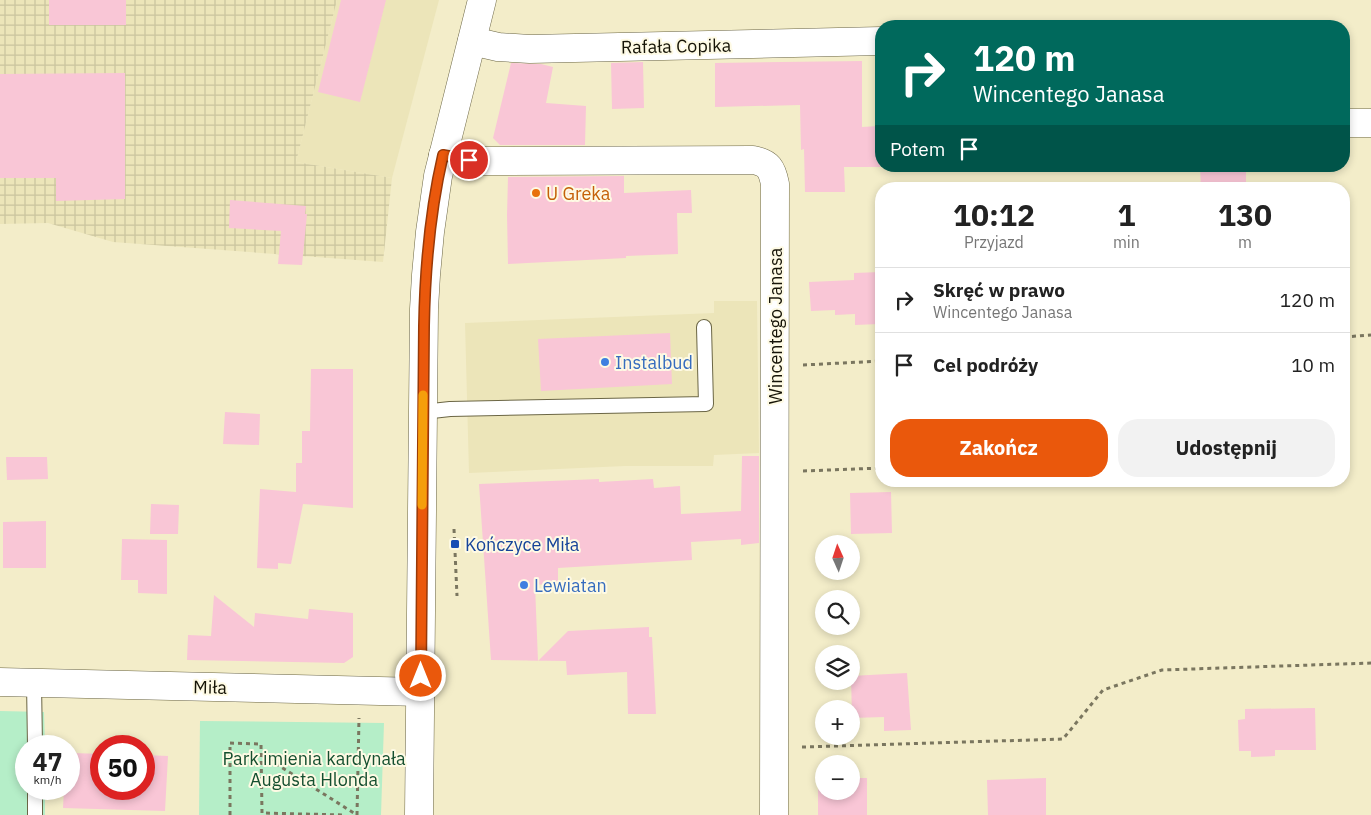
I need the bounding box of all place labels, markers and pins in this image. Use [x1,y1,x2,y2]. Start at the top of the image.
pin [448,139,490,181]
place label: U Greka [546,182,611,205]
marker: U Greka [530,187,542,199]
place label: Instalbud [615,351,693,374]
marker: Instalbud [599,356,611,368]
place label: Kończyce Miła [465,533,580,556]
marker: Kończyce Miła [449,538,461,550]
place label: Lewiatan [534,574,607,597]
marker: Lewiatan [518,579,530,591]

